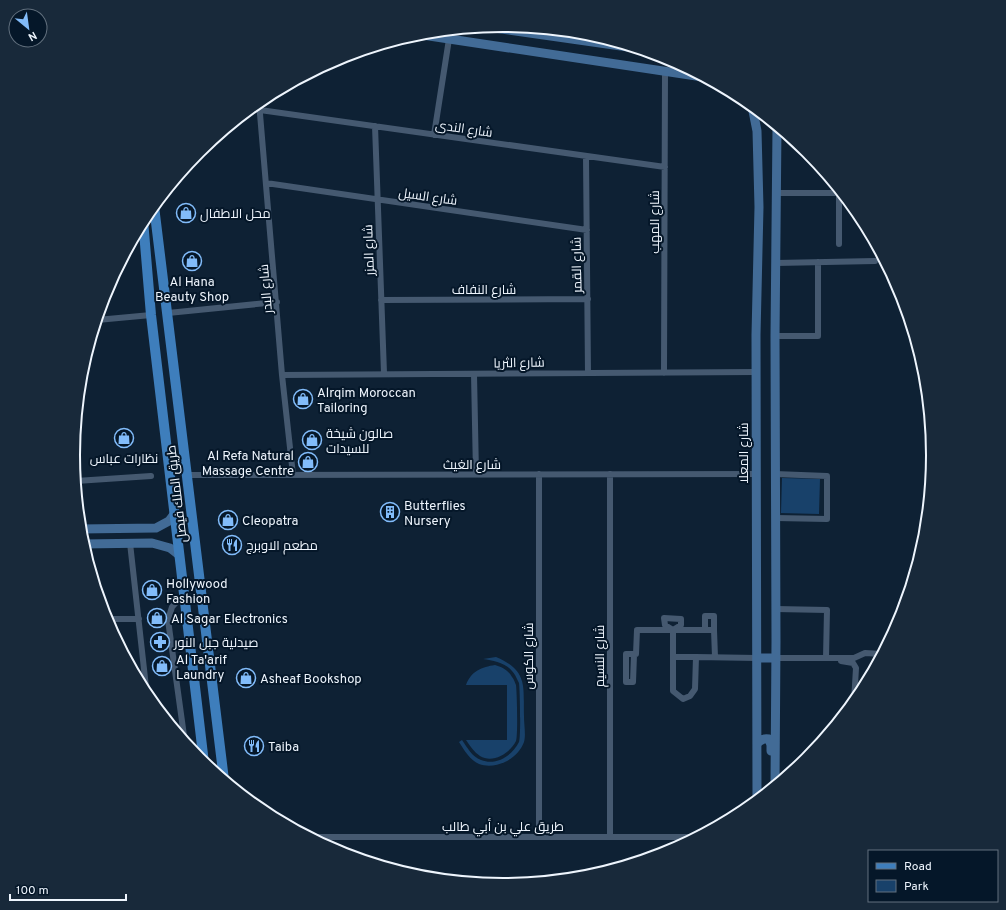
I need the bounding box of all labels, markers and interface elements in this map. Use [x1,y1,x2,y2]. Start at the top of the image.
north arrow [8,8,48,48]
text: N [26,28,39,44]
street label: شارع الندى [434,118,493,142]
street label: شارع السيل [397,186,458,210]
street label: شارع المهب [648,190,664,254]
shop icon: محل الاطفال [175,202,197,224]
place label: محل الاطفال [200,207,271,223]
street label: شارع المزر [361,224,379,277]
street label: شارع القمر [570,237,587,294]
shop icon: Al Hana Beauty Shop [181,250,203,272]
street label: شارع البدر [257,263,277,315]
place label: Al Hana Beauty Shop [155,275,229,306]
street label: شارع النفاف [452,283,516,299]
street label: شارع الثريا [493,356,545,372]
place label: Alrqim Moroccan Tailoring [317,386,416,417]
shop icon: Alrqim Moroccan Tailoring [292,388,314,410]
street label: شارع المعلا [737,422,753,484]
shop icon: نظارات عباس [113,427,135,449]
place label: صالون شيخة للسيدات [326,427,393,458]
shop icon: صالون شيخة للسيدات [301,429,323,451]
street label: طريق الملك فيصل [164,444,192,543]
place label: Al Refa Natural Massage Centre [202,449,294,480]
shop icon: Al Refa Natural Massage Centre [297,451,319,473]
place label: نظارات عباس [90,452,158,468]
street label: شارع الغيث [443,458,501,474]
place label: Butterflies Nursery [404,499,466,530]
building icon: Butterflies Nursery [379,501,401,523]
shop icon: Cleopatra [217,509,239,531]
place label: Cleopatra [242,514,298,530]
restaurant icon: مطعم الاوبرج [221,534,243,556]
place label: مطعم الاوبرج [246,539,318,555]
place label: Hollywood Fashion [166,577,227,608]
shop icon: Hollywood Fashion [141,579,163,601]
shop icon: Al Sagar Electronics [146,607,168,629]
place label: Al Sagar Electronics [171,612,288,628]
street label: شارع الكوس [522,622,538,690]
street label: شارع النسيم [593,625,609,687]
pharmacy icon: صيدلية جبل النور [149,631,171,653]
place label: صيدلية جبل النور [173,636,258,652]
place label: Al Ta'arif Laundry [176,653,227,684]
shop icon: Al Ta'arif Laundry [151,655,173,677]
shop icon: Asheaf Bookshop [235,667,257,689]
place label: Asheaf Bookshop [260,672,362,688]
restaurant icon: Taiba [243,735,265,757]
place label: Taiba [268,740,299,756]
street label: طريق علي بن أبي طالب [442,818,564,837]
legend [868,850,998,902]
text: Road [904,859,932,875]
scale bar [10,876,126,902]
text: Park [904,879,929,895]
text: 100 m [16,883,49,899]

